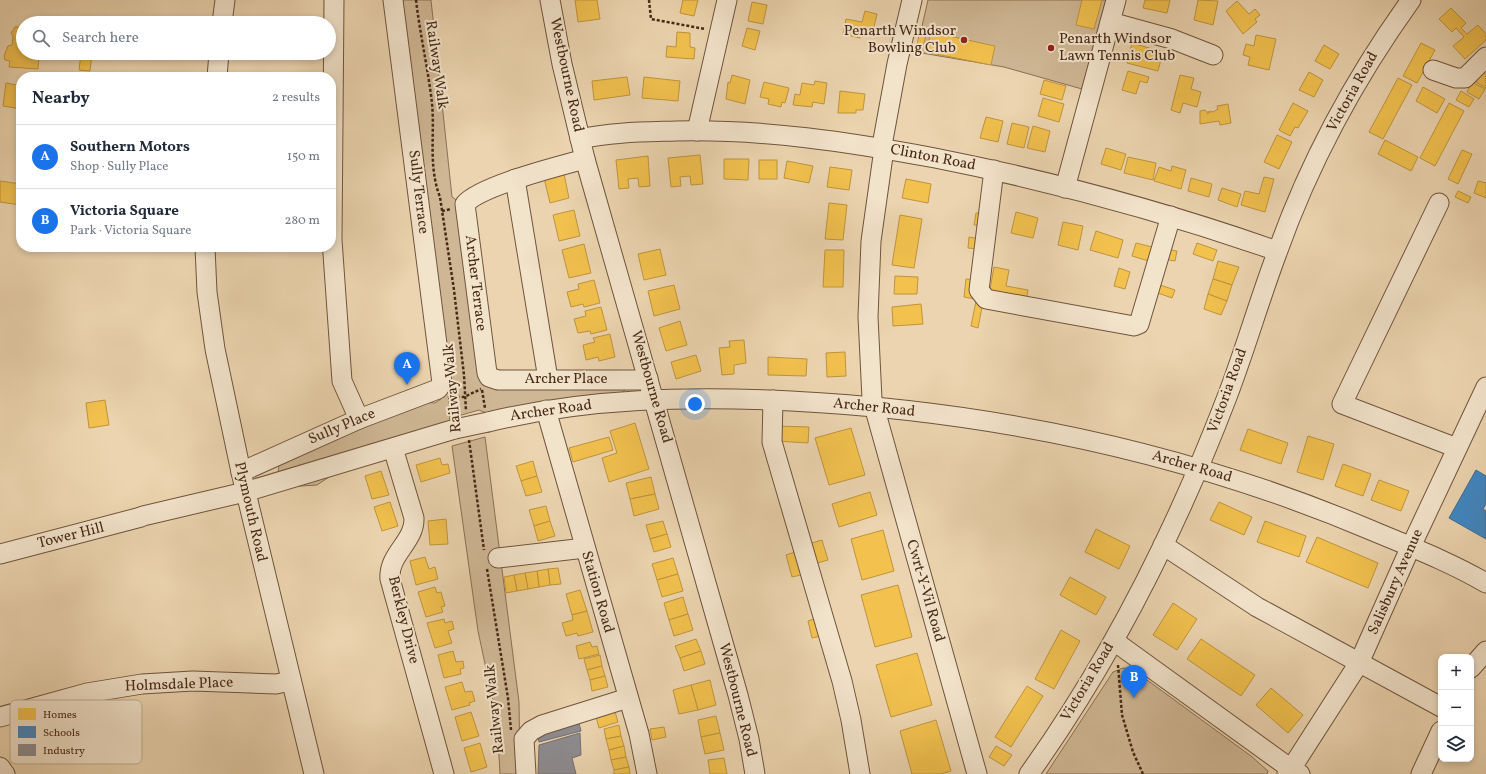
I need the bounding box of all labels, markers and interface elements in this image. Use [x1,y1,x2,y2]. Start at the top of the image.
search box [16,16,336,60]
street label: Westbourne Road [544,16,588,134]
street label: Railway Walk [419,19,453,111]
place label: Penarth Windsor Bowling Club [844,21,956,59]
icon: search [30,27,52,49]
text: Search here [62,28,139,49]
place label: Penarth Windsor Lawn Tennis Club [1059,29,1175,67]
marker: Penarth Windsor Bowling Club [959,35,969,45]
marker: Penarth Windsor Lawn Tennis Club [1046,43,1056,53]
street label: Victoria Road [1322,48,1384,136]
text: Nearby [32,87,90,110]
text: 2 results [272,89,320,107]
text: Southern Motors [70,137,190,158]
street label: Clinton Road [888,139,978,177]
text: A [40,148,50,166]
text: 150 m [287,148,320,166]
street label: Sully Terrace [402,149,434,235]
text: Shop · Sully Place [70,158,168,176]
text: Victoria Square [70,201,179,222]
text: B [41,212,49,230]
text: 280 m [284,212,320,230]
text: Park · Victoria Square [70,222,191,240]
street label: Archer Terrace [459,234,491,332]
street label: Westbourne Road [625,328,677,446]
street label: Railway Walk [439,342,467,434]
street label: Victoria Road [1203,346,1253,436]
pin: A [394,352,420,385]
street label: Archer Place [525,369,608,390]
street label: Archer Road [832,393,916,423]
your location [685,394,705,414]
street label: Archer Road [509,395,593,427]
street label: Sully Place [305,403,379,451]
street label: Archer Road [1150,446,1234,488]
street label: Plymouth Road [228,460,272,564]
street label: Tower Hill [35,518,107,554]
street label: Salisbury Avenue [1363,526,1429,638]
street label: Cwrt-Y-Vil Road [900,537,950,645]
street label: Station Road [575,549,619,635]
street label: Berkley Drive [382,574,424,666]
street label: Victoria Road [1056,638,1120,726]
street label: Westbourne Road [713,641,761,759]
map controls [1438,654,1474,762]
button: + [1438,654,1474,690]
street label: Railway Walk [480,663,510,755]
pin: B [1121,665,1147,698]
street label: Holmsdale Place [125,673,233,697]
button: − [1438,690,1474,726]
legend [10,700,142,764]
text: Homes [43,708,77,723]
text: Schools [43,726,80,741]
button: layers [1438,726,1474,762]
text: Industry [43,744,85,759]

